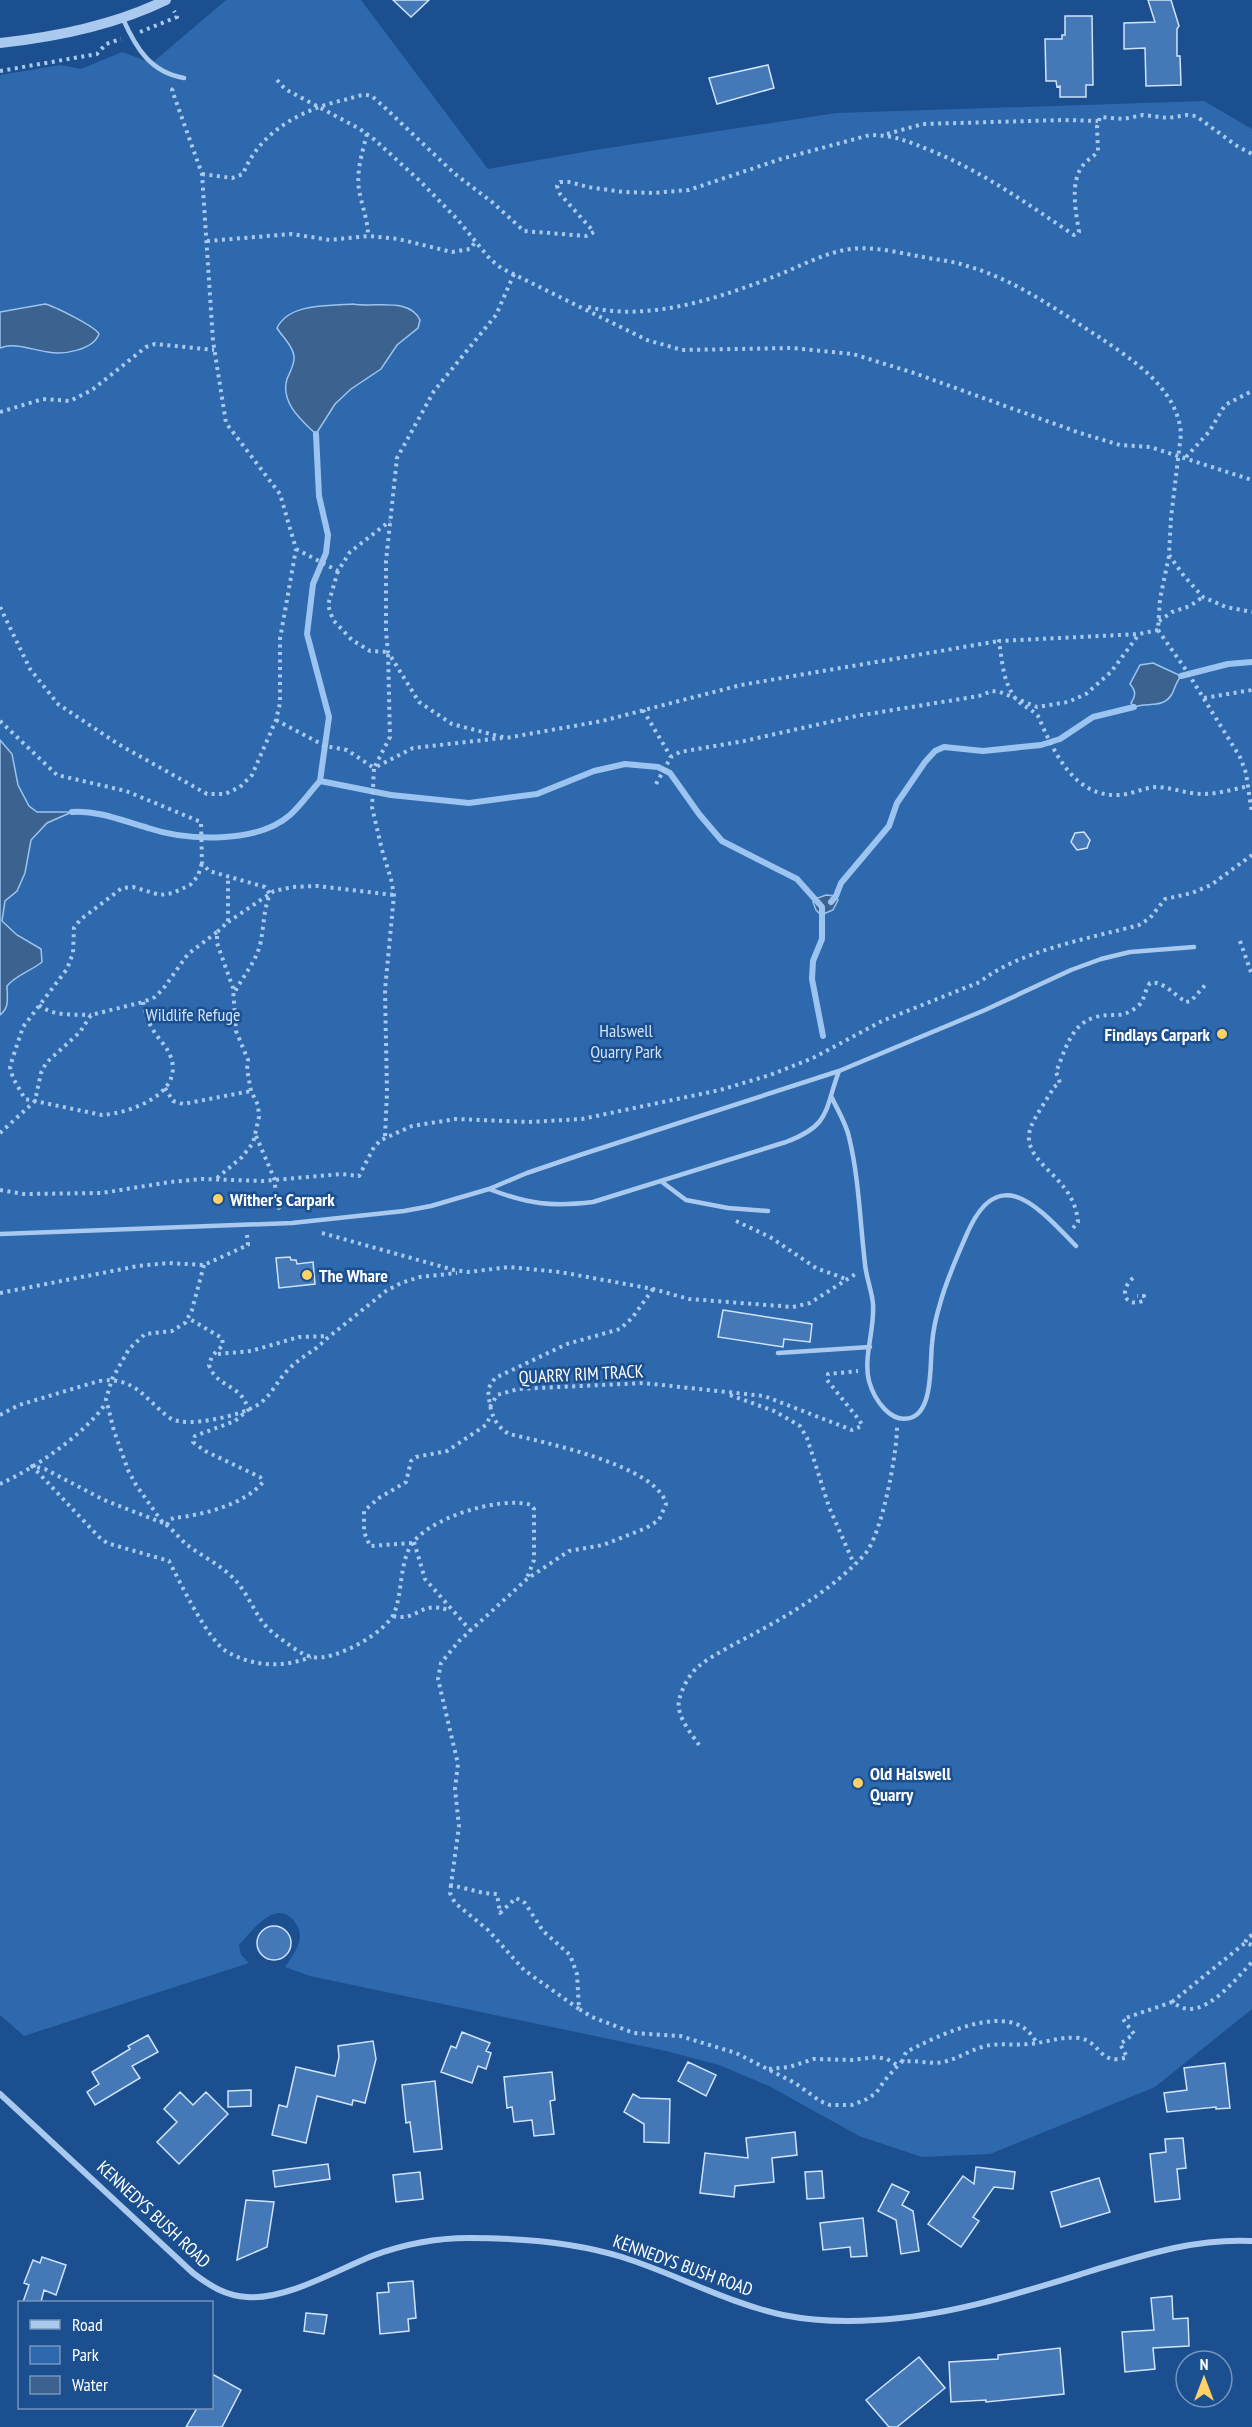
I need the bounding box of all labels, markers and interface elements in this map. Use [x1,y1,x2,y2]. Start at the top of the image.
park label: Wildlife Refuge [146,1003,240,1026]
park label: Halswell Quarry Park [590,1019,662,1063]
place label: Findlays Carpark [1105,1023,1211,1046]
marker: Findlays Carpark [1215,1027,1229,1041]
place label: Wither's Carpark [229,1188,335,1211]
marker: Wither's Carpark [211,1192,225,1206]
place label: The Whare [319,1264,388,1287]
marker: The Whare [300,1268,314,1282]
street label: QUARRY RIM TRACK [518,1359,644,1389]
place label: Old Halswell Quarry [870,1762,951,1806]
marker: Old Halswell Quarry [851,1776,865,1790]
street label: KENNEDYS BUSH ROAD [92,2156,216,2272]
street label: KENNEDYS BUSH ROAD [610,2229,756,2301]
legend [18,2301,213,2409]
text: Road [72,2313,103,2336]
text: Park [72,2343,99,2366]
north arrow [1174,2349,1234,2409]
text: N [1200,2354,1208,2374]
text: Water [72,2373,108,2396]

